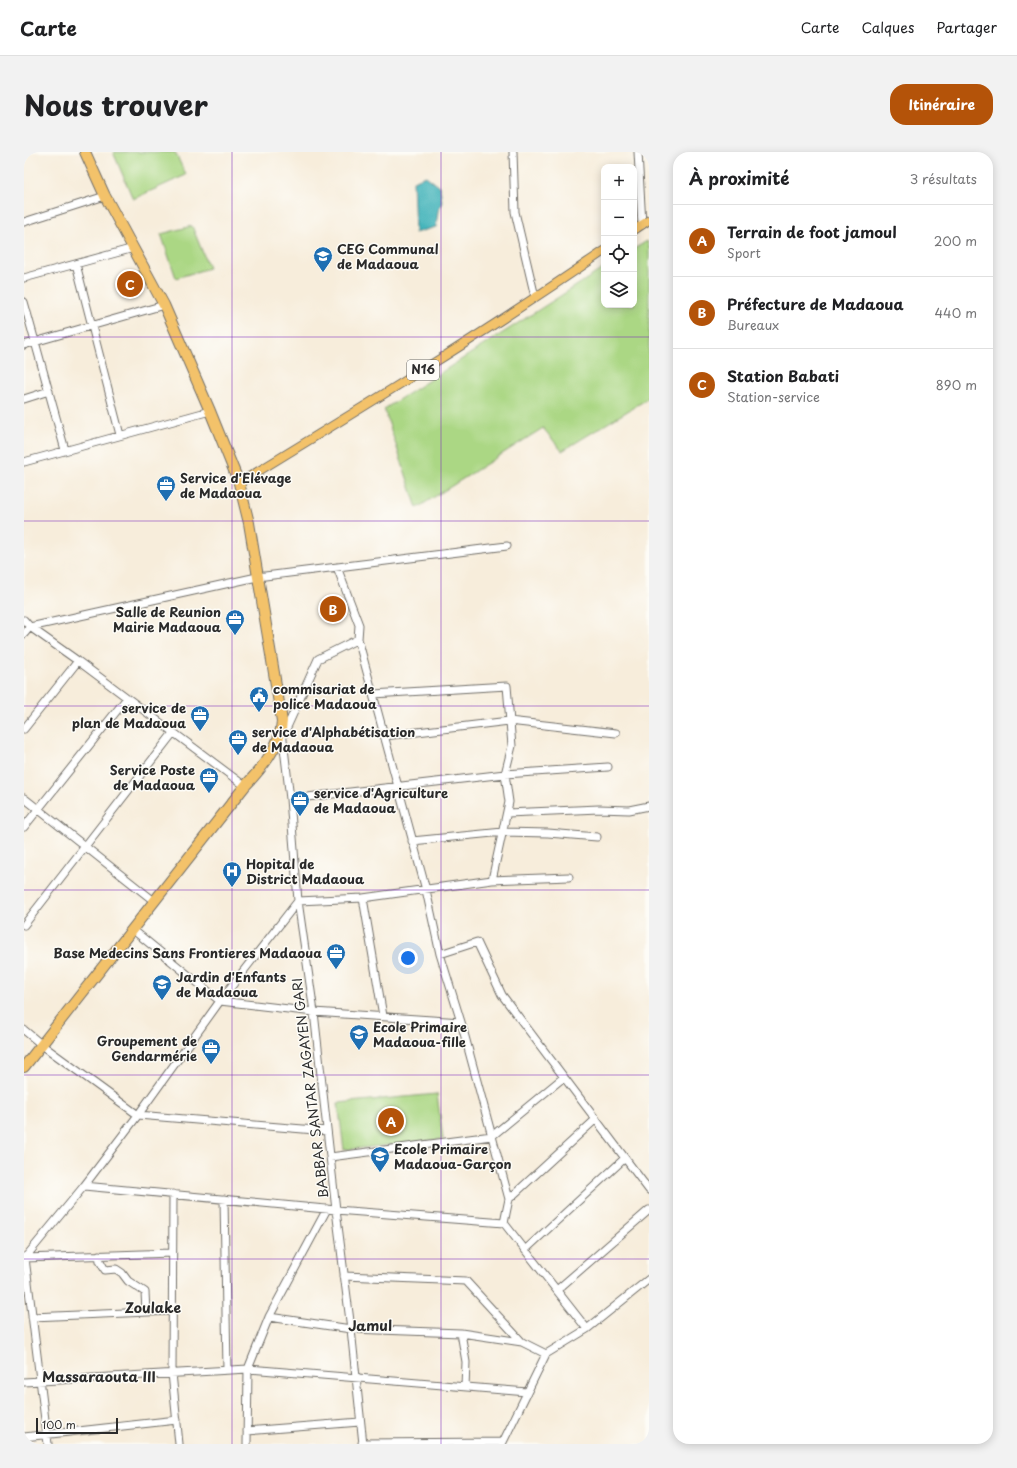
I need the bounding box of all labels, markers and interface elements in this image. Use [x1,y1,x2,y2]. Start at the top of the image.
text: Carte [20,14,77,42]
text: Carte [801,17,840,38]
text: Calques [862,17,914,38]
text: Partager [936,17,997,38]
text: Nous trouver [24,83,208,126]
button: Itinéraire [890,84,993,125]
map controls [601,164,637,308]
button: + [601,164,637,200]
text: À proximité [689,165,789,191]
text: 3 résultats [910,169,977,188]
button: − [601,200,637,236]
text: Terrain de foot jamoul [727,220,896,243]
text: A [697,231,707,250]
text: 200 m [934,231,977,250]
button: locate [601,236,637,272]
place label: CEG Communal de Madaoua [337,239,439,273]
text: Sport [727,243,761,262]
school or university icon: CEG Communal de Madaoua [312,245,334,273]
pin: C [117,269,143,299]
button: layers [601,272,637,308]
text: Préfecture de Madaoua [727,292,904,315]
text: B [698,303,706,322]
text: 440 m [934,303,977,322]
text: Bureaux [727,315,779,334]
road number: N16 [407,360,439,380]
text: Station Babati [727,364,839,387]
text: C [697,375,707,394]
text: 890 m [936,375,977,394]
text: Station-service [727,387,820,406]
place label: Service d'Elévage de Madaoua [180,468,291,502]
office icon: Service d'Elévage de Madaoua [155,474,177,502]
pin: B [320,594,346,624]
place label: Salle de Reunion Mairie Madaoua [113,602,222,636]
office icon: Salle de Reunion Mairie Madaoua [224,608,246,636]
place label: commisariat de police Madaoua [273,679,377,713]
public building icon: commisariat de police Madaoua [248,685,270,713]
place label: service de plan de Madaoua [72,698,186,732]
office icon: service de plan de Madaoua [189,704,211,732]
place label: service d'Alphabétisation de Madaoua [252,722,415,756]
office icon: service d'Alphabétisation de Madaoua [227,728,249,756]
place label: Service Poste de Madaoua [110,760,196,794]
office icon: Service Poste de Madaoua [198,766,220,794]
place label: service d'Agriculture de Madaoua [314,783,448,817]
office icon: service d'Agriculture de Madaoua [289,789,311,817]
place label: Hopital de District Madaoua [246,854,365,888]
hospital icon: Hopital de District Madaoua [221,860,243,888]
office icon: Base Medecins Sans Frontieres Madaoua [325,942,347,970]
place label: Base Medecins Sans Frontieres Madaoua [53,943,322,962]
your location [398,948,418,968]
place label: Jardin d'Enfants de Madaoua [176,967,286,1001]
school or university icon: Jardin d'Enfants de Madaoua [151,973,173,1001]
street label: BABBAR SANTAR ZAGAYEN GARI [287,977,332,1199]
place label: Ecole Primaire Madaoua-fille [373,1017,467,1051]
school or university icon: Ecole Primaire Madaoua-fille [348,1023,370,1051]
place label: Groupement de Gendarmérie [97,1031,197,1065]
office icon: Groupement de Gendarmérie [200,1037,222,1065]
pin: A [378,1106,404,1136]
place label: Ecole Primaire Madaoua-Garçon [394,1139,512,1173]
school or university icon: Ecole Primaire Madaoua-Garçon [369,1145,391,1173]
district label: Zoulake [125,1297,182,1318]
district label: Jamul [348,1315,392,1336]
district label: Massaraouta III [42,1366,156,1387]
scale bar [36,1416,118,1435]
text: 100 m [42,1416,76,1433]

